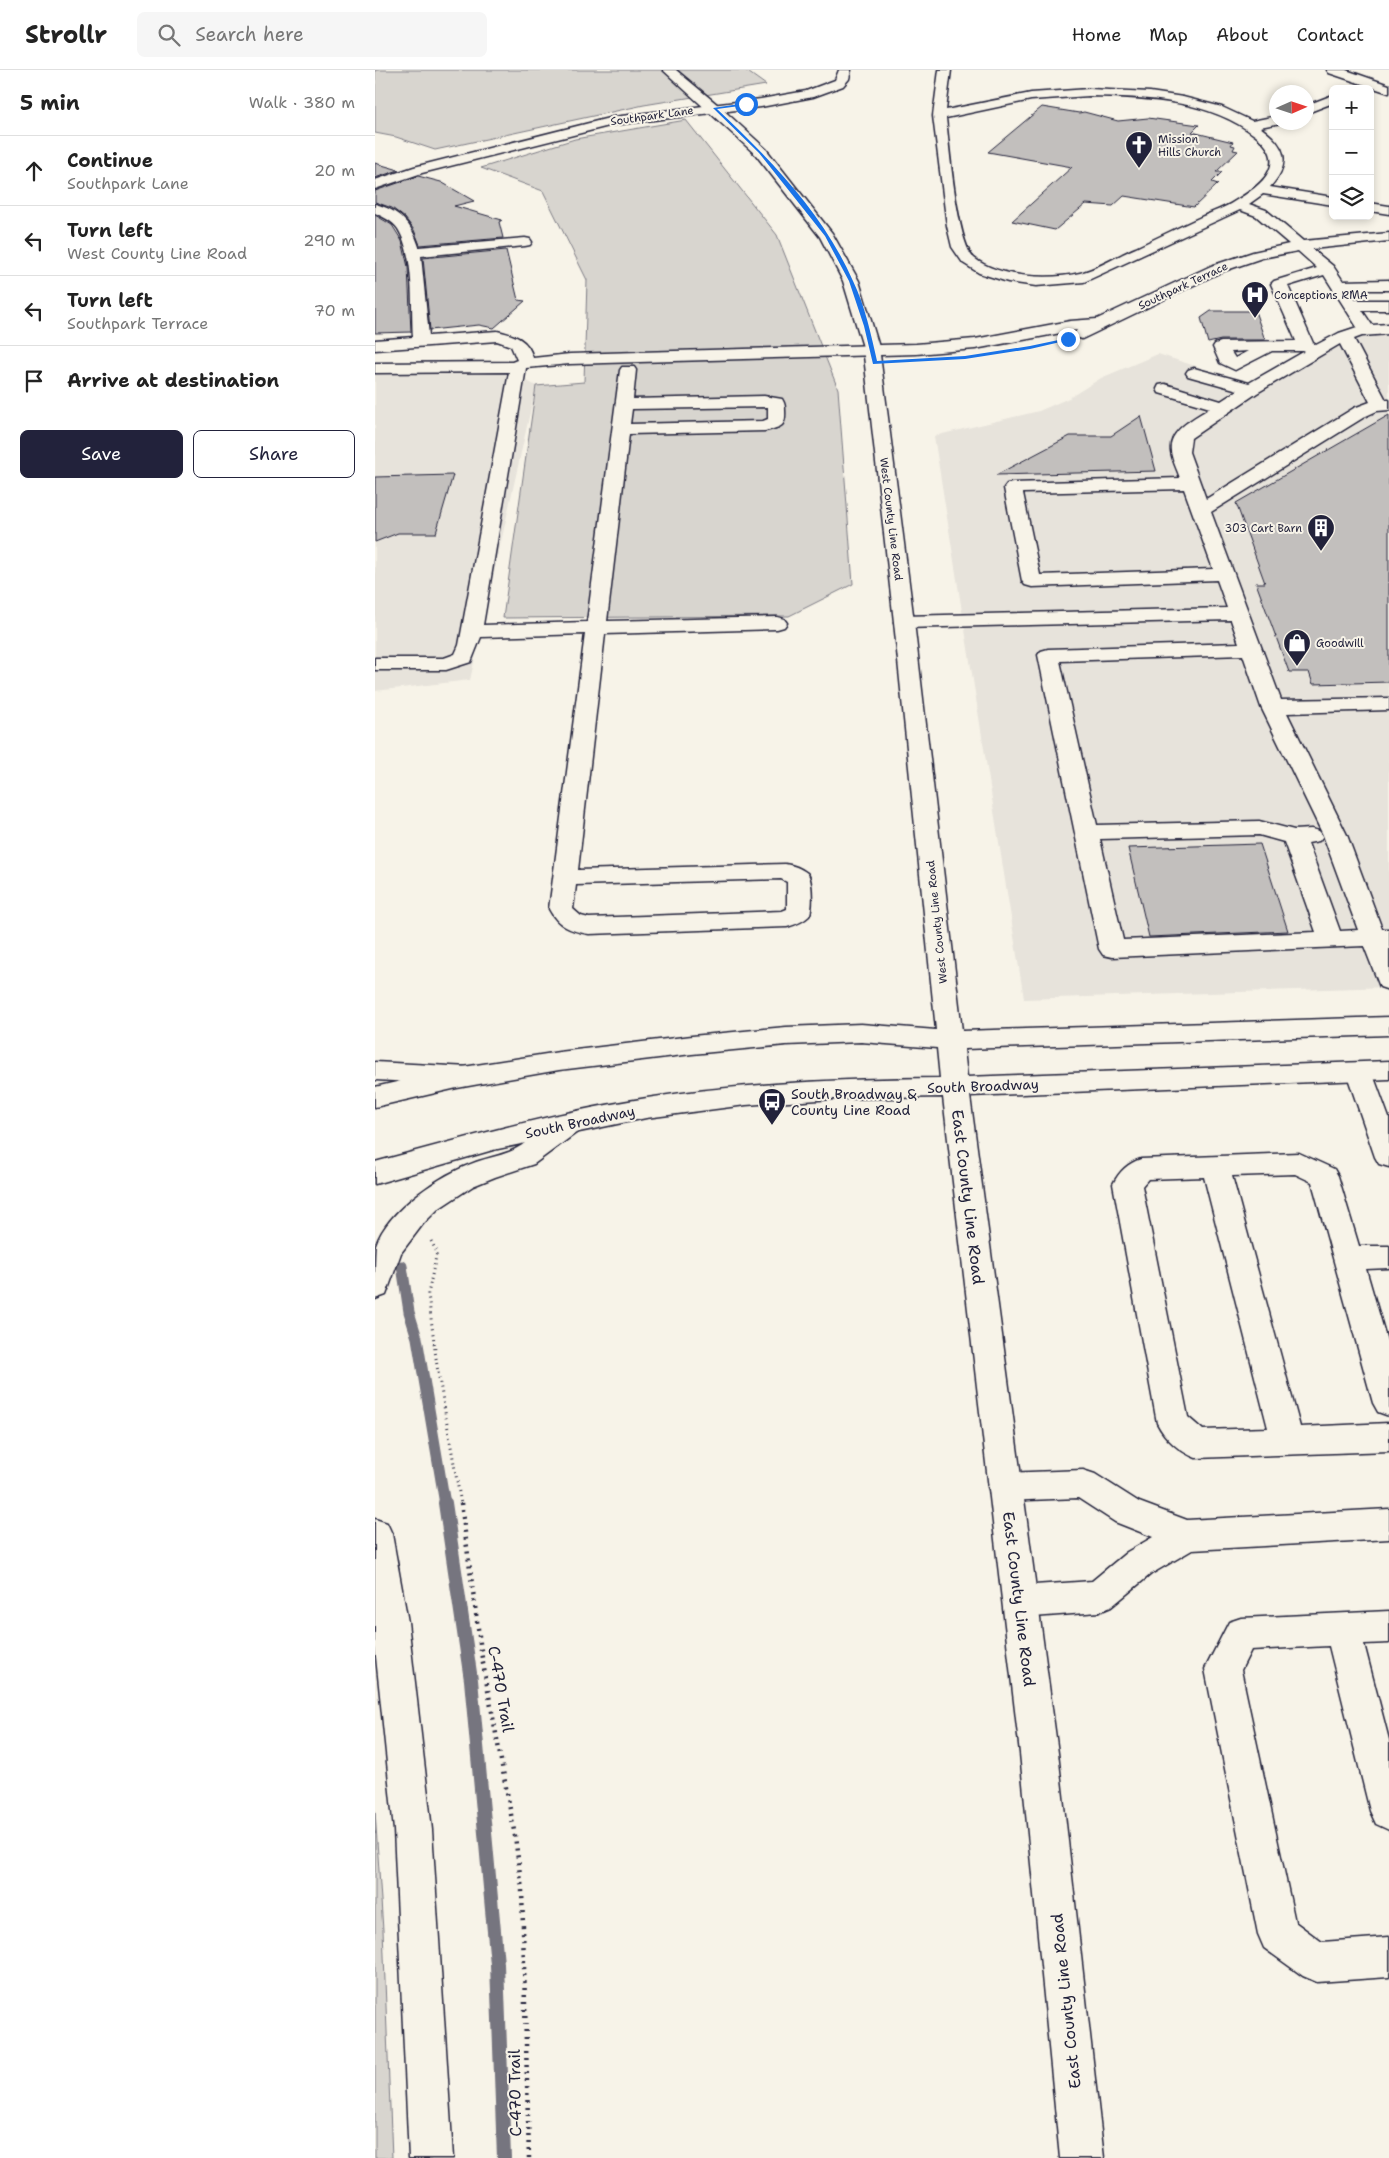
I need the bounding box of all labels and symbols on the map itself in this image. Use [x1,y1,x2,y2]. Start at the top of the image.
north arrow [1269,85,1314,130]
route start [735,93,758,116]
street label: Southpark Lane [610,103,694,129]
church icon: Mission Hills Church [1124,130,1154,169]
place label: Mission Hills Church [1158,132,1221,160]
street label: Southpark Terrace [1136,259,1230,313]
hospital icon: Conceptions RMA [1240,280,1270,319]
place label: Conceptions RMA [1274,288,1368,303]
route end [1057,328,1080,351]
street label: West County Line Road [876,457,906,581]
building icon: 303 Cart Barn [1306,513,1336,552]
place label: 303 Cart Barn [1225,521,1302,536]
shop icon: Goodwill [1282,628,1312,667]
place label: Goodwill [1316,636,1364,651]
street label: West County Line Road [923,860,951,984]
street label: South Broadway [927,1075,1039,1097]
place label: South Broadway & County Line Road [791,1085,917,1119]
bus stop icon: South Broadway & County Line Road [757,1087,787,1126]
street label: South Broadway [523,1102,637,1142]
street label: East County Line Road [947,1108,989,1286]
street label: East County Line Road [998,1510,1040,1688]
street label: C-470 Trail [483,1644,519,1734]
street label: East County Line Road [1046,1912,1086,2090]
street label: C-470 Trail [504,2049,526,2137]

